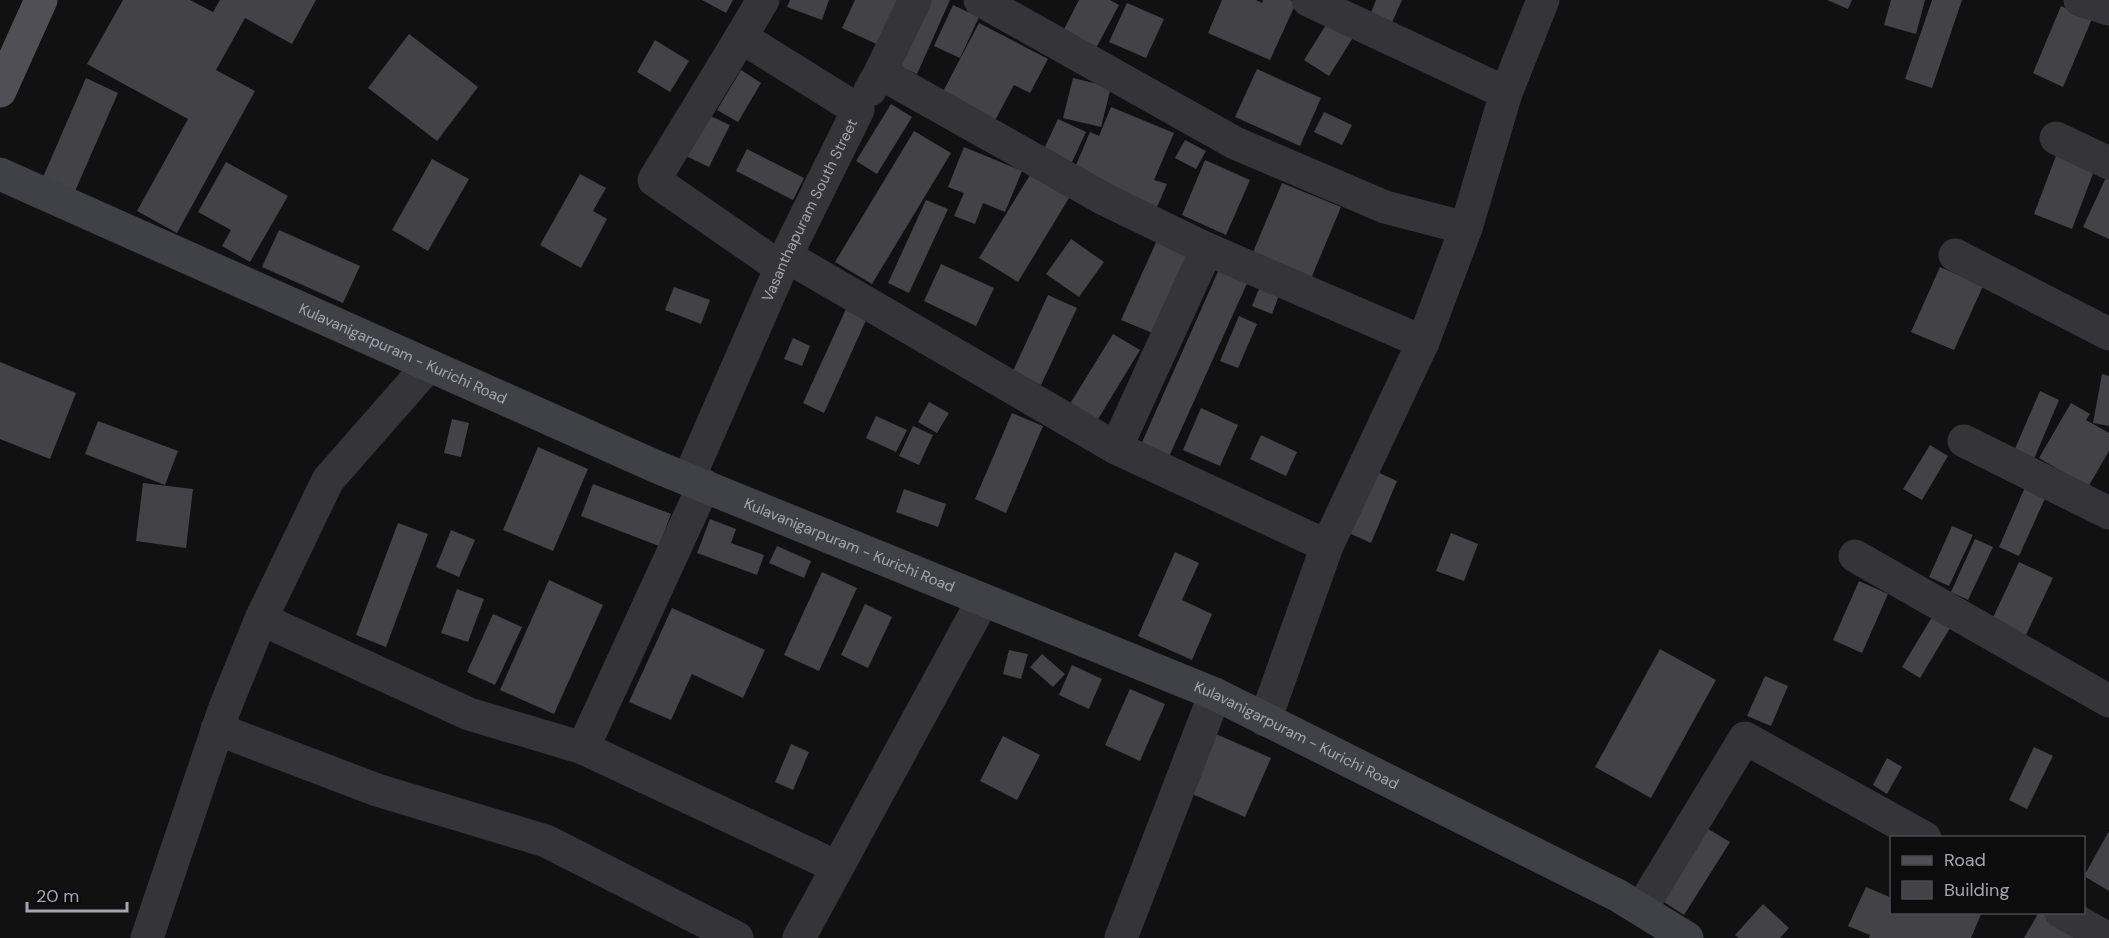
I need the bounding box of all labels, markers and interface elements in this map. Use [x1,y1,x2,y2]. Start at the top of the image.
street label: Vasanthapuram South Street [757,115,862,305]
street label: Kulavanigarpuram - Kurichi Road [296,299,510,409]
street label: Kulavanigarpuram - Kurichi Road [741,493,958,597]
street label: Kulavanigarpuram - Kurichi Road [1191,677,1402,794]
legend [1890,836,2085,914]
text: Road [1944,848,1986,872]
scale bar [27,875,128,913]
text: Building [1944,878,2009,902]
text: 20 m [36,884,79,908]

